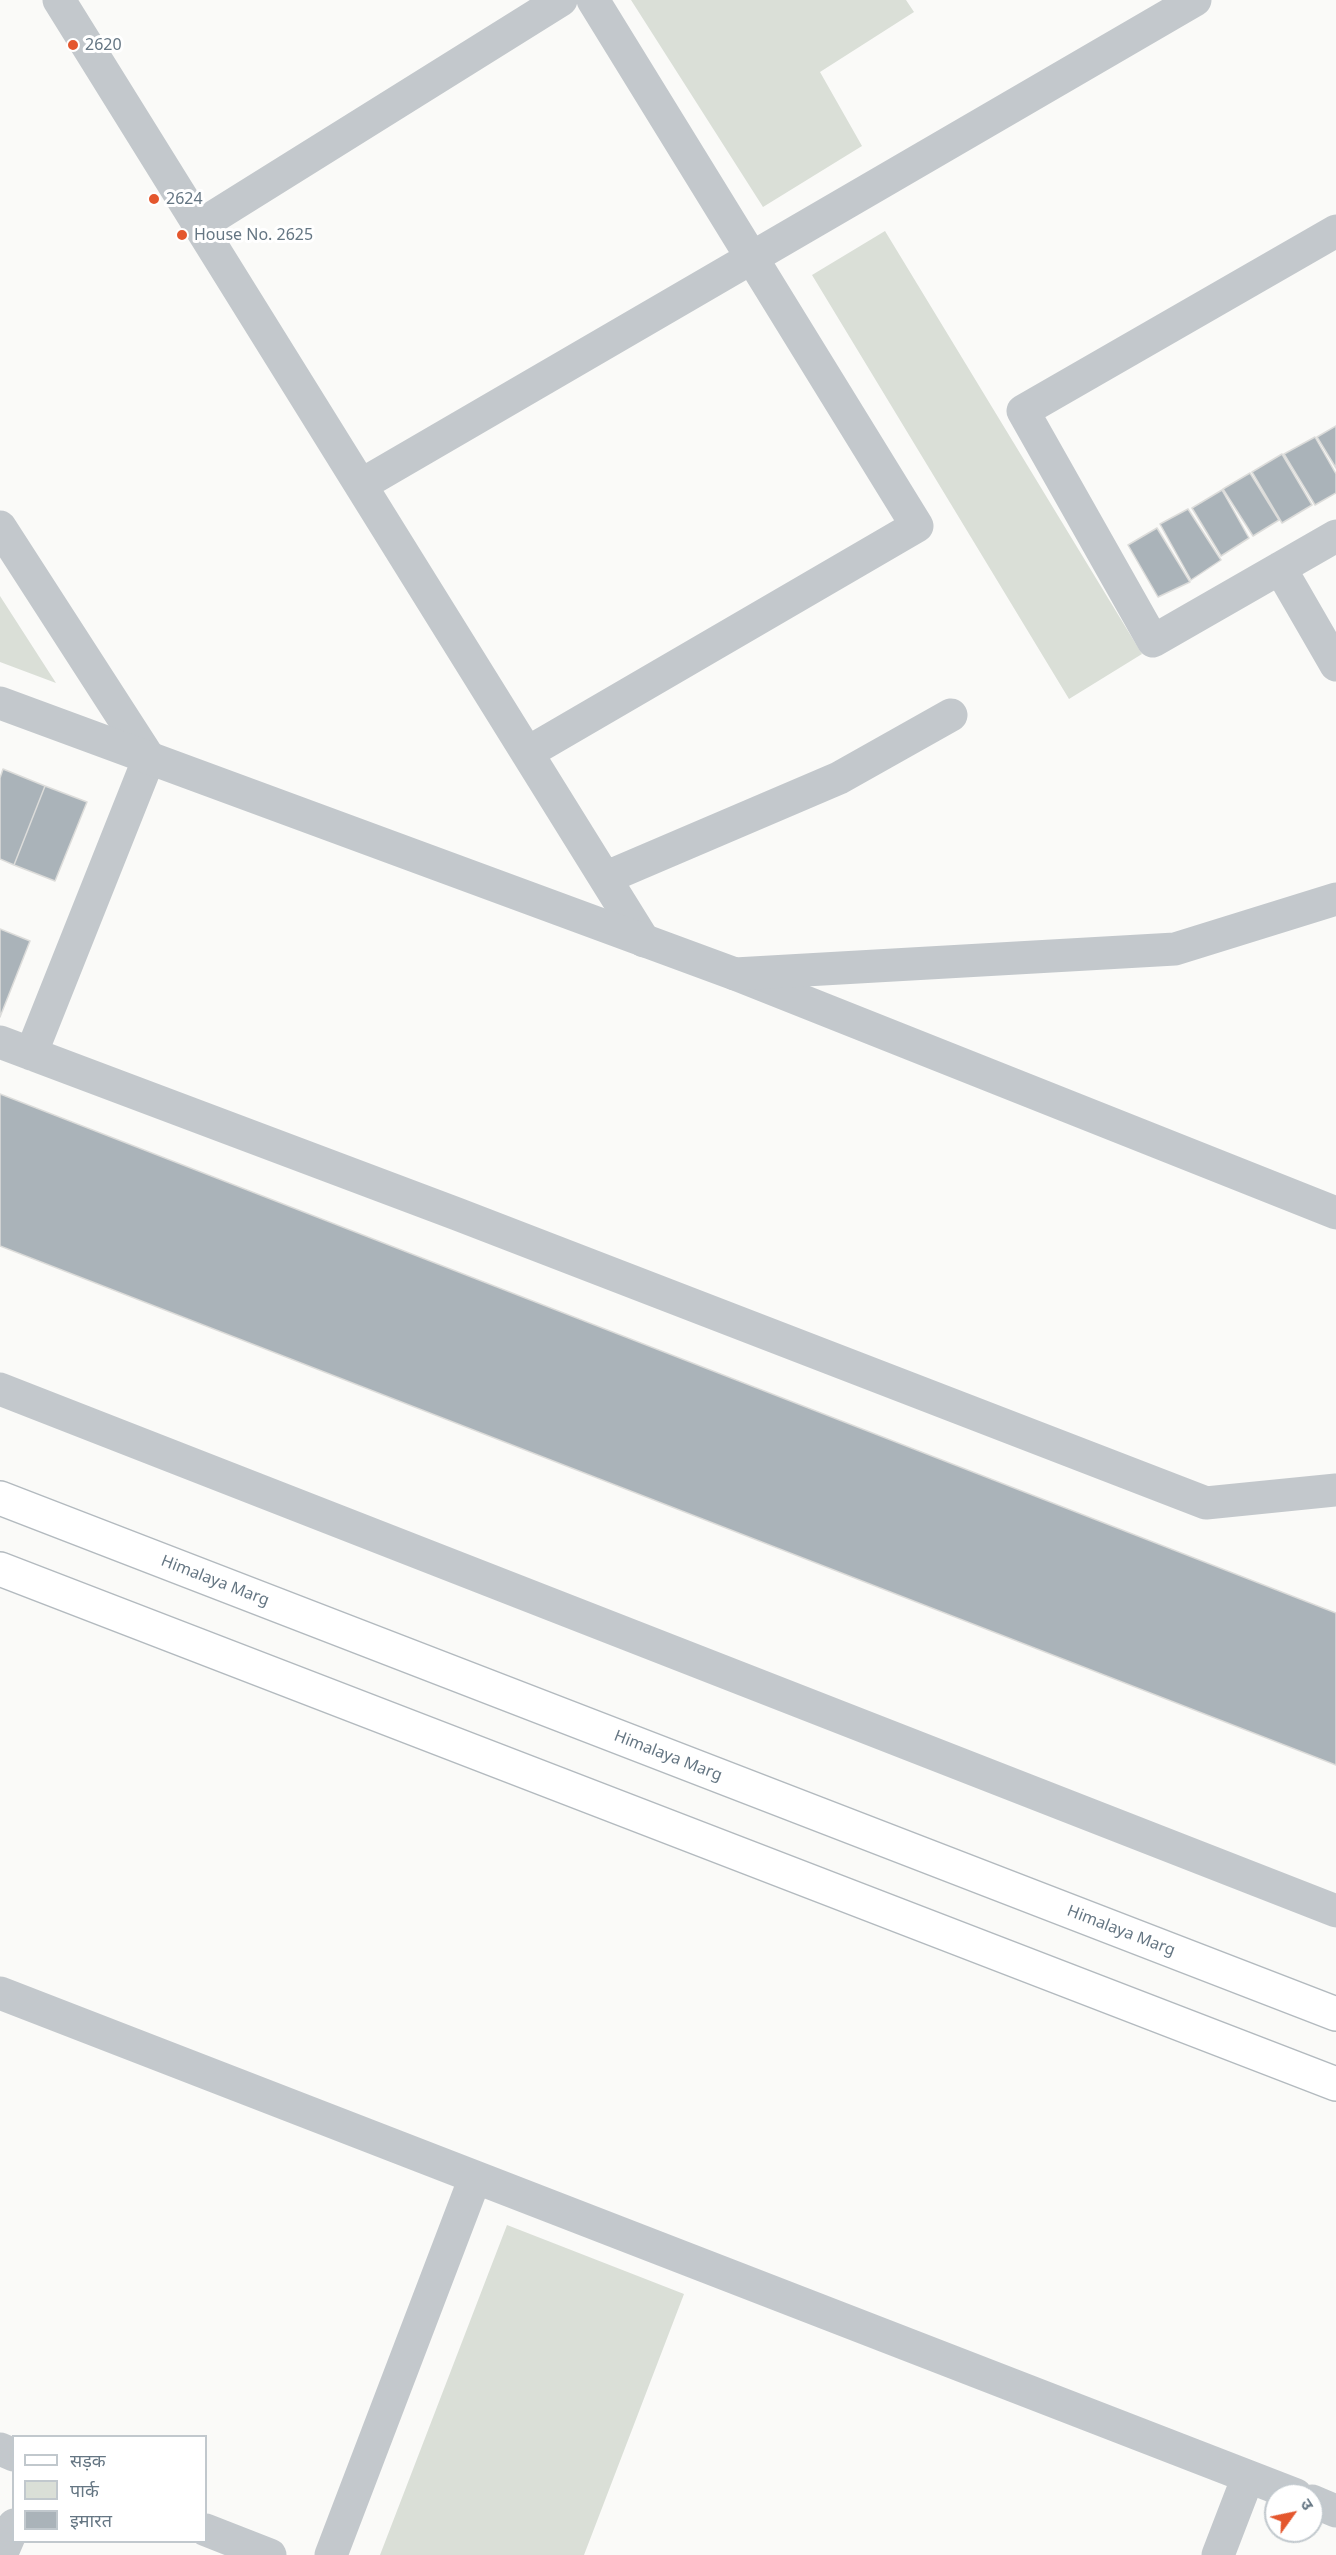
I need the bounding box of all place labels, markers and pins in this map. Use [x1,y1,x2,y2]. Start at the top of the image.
place label: 2620 [85,35,122,55]
marker: 2620 [66,38,80,52]
place label: 2624 [166,189,203,209]
marker: 2624 [147,192,161,206]
place label: House No. 2625 [194,225,313,245]
marker: House No. 2625 [175,228,189,242]

